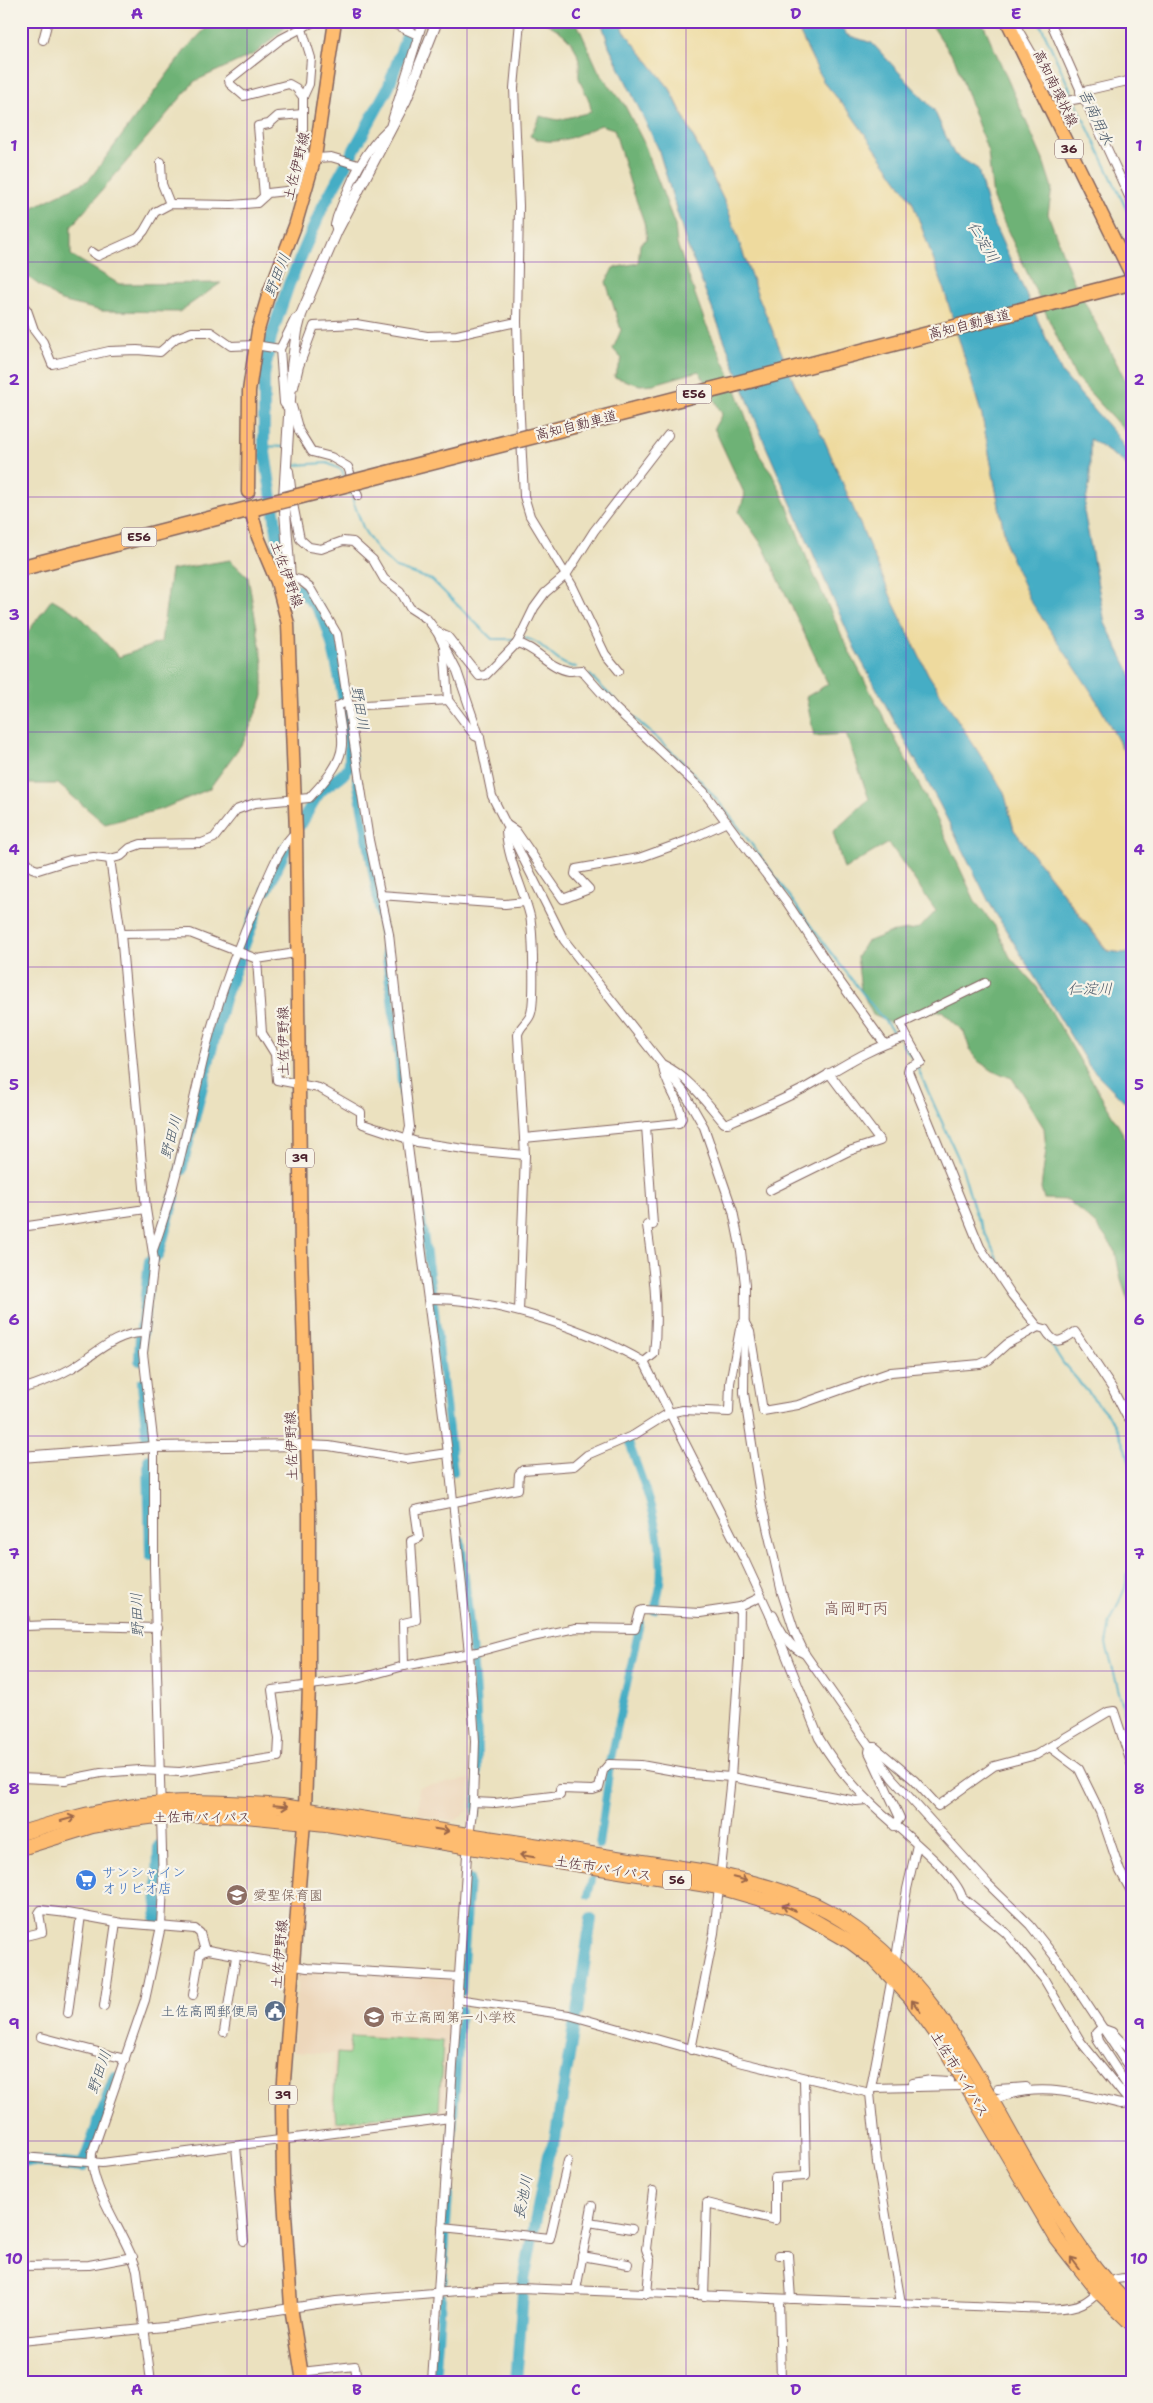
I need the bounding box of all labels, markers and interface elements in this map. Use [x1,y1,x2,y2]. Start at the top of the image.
text: A [131,3,143,24]
text: B [352,3,362,24]
text: C [571,3,581,24]
text: D [790,3,802,24]
text: E [1011,3,1021,24]
street label: 高知南環状線 [1029,46,1083,130]
water label: 吾南用水 [1074,86,1118,148]
street label: 土佐伊野線 [279,130,313,202]
text: 1 [10,135,18,156]
text: 1 [1135,135,1143,156]
road number: 36 [1055,140,1083,158]
water label: 仁淀川 [963,218,1003,266]
water label: 野田川 [259,250,295,300]
street label: 高知自動車道 [926,305,1012,343]
text: 2 [8,369,20,390]
text: 2 [1133,369,1145,390]
road number: E56 [676,384,712,404]
street label: 高知自動車道 [533,406,619,444]
road number: E56 [122,528,156,546]
street label: 土佐伊野線 [267,538,307,610]
text: 3 [8,604,20,625]
text: 3 [1133,604,1145,625]
water label: 野田川 [347,684,373,732]
text: 4 [8,839,20,860]
text: 4 [1133,839,1145,860]
water label: 仁淀川 [1067,979,1113,999]
street label: 土佐伊野線 [273,1006,293,1076]
text: 5 [9,1074,19,1095]
text: 5 [1134,1074,1144,1095]
water label: 野田川 [156,1113,186,1161]
road number: 39 [286,1148,314,1168]
text: 6 [8,1309,20,1330]
text: 6 [1133,1309,1145,1330]
street label: 土佐伊野線 [281,1411,301,1481]
text: 7 [8,1543,20,1564]
text: 7 [1133,1543,1145,1564]
water label: 野田川 [126,1592,148,1638]
district label: 高岡町丙 [824,1598,888,1619]
text: 8 [8,1778,20,1799]
text: 8 [1133,1778,1145,1799]
one-way arrow [273,1802,289,1811]
street label: 土佐市バイパス [153,1808,251,1826]
one-way arrow [59,1814,75,1823]
one-way arrow [433,1826,449,1836]
one-way arrow [520,1850,536,1860]
street label: 土佐市バイパス [553,1851,653,1885]
place label: サンシャイン オリビオ店 [102,1863,186,1897]
supermarket icon: サンシャイン オリビオ店 [74,1868,98,1892]
road number: 56 [663,1870,691,1890]
one-way arrow [732,1875,748,1884]
school or university icon: 愛聖保育園 [225,1883,249,1907]
place label: 愛聖保育園 [253,1886,323,1904]
one-way arrow [782,1902,797,1912]
street label: 土佐伊野線 [267,1918,291,1990]
public building icon: 土佐高岡郵便局 [263,1999,287,2023]
one-way arrow [911,1999,921,2013]
place label: 土佐高岡郵便局 [161,2002,259,2020]
school or university icon: 市立高岡第一小学校 [362,2005,386,2029]
place label: 市立高岡第一小学校 [390,2008,516,2026]
text: 9 [8,2013,20,2034]
text: 9 [1133,2013,1145,2034]
street label: 土佐市バイパス [927,2027,993,2121]
water label: 野田川 [82,2047,116,2097]
road number: 39 [269,2086,297,2104]
water label: 長池川 [509,2173,537,2221]
text: 10 [5,2248,23,2269]
text: 10 [1130,2248,1148,2269]
one-way arrow [1070,2256,1080,2270]
text: A [131,2379,143,2400]
text: B [352,2379,362,2400]
text: C [571,2379,581,2400]
text: D [790,2379,802,2400]
text: E [1011,2379,1021,2400]

